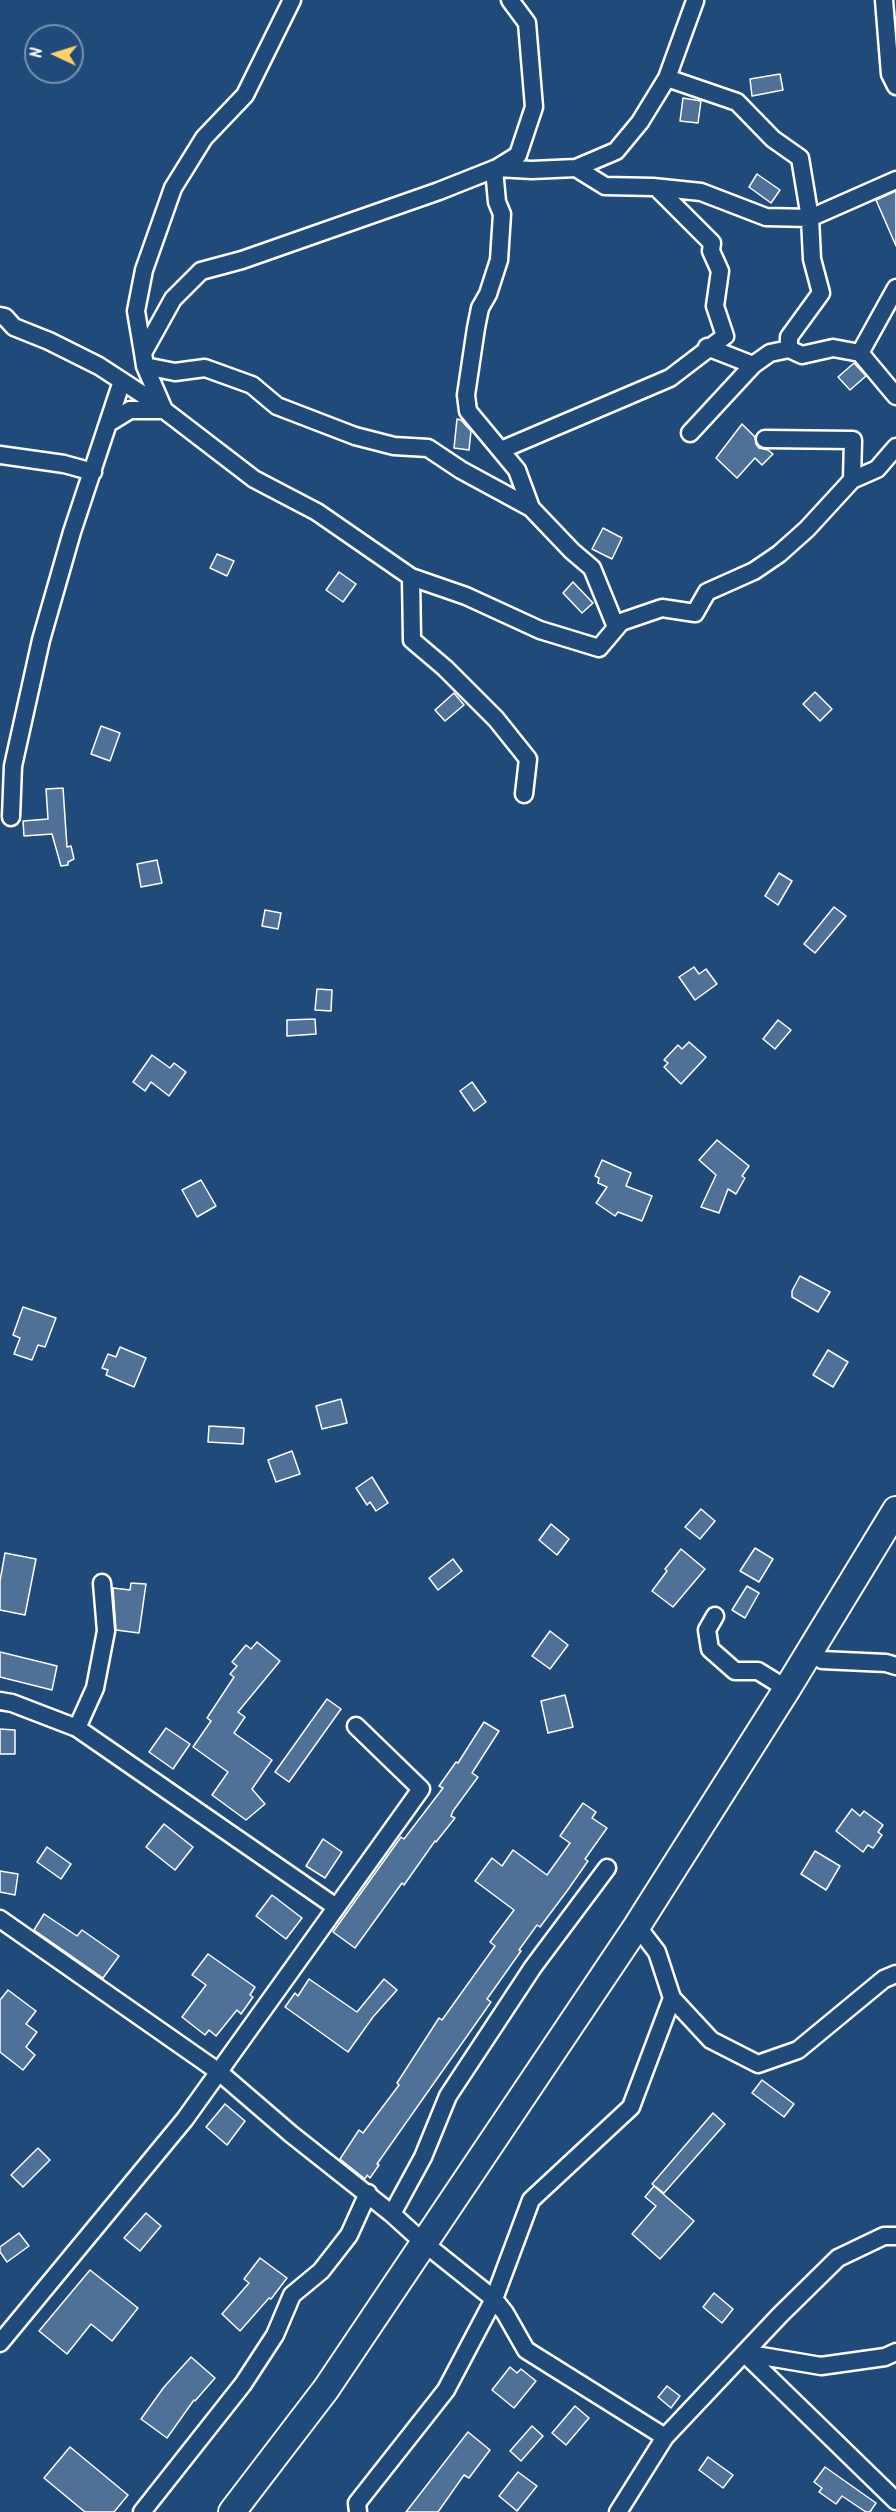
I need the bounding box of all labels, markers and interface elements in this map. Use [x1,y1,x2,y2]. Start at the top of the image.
north arrow [24,24,84,84]
text: N [25,47,50,59]

